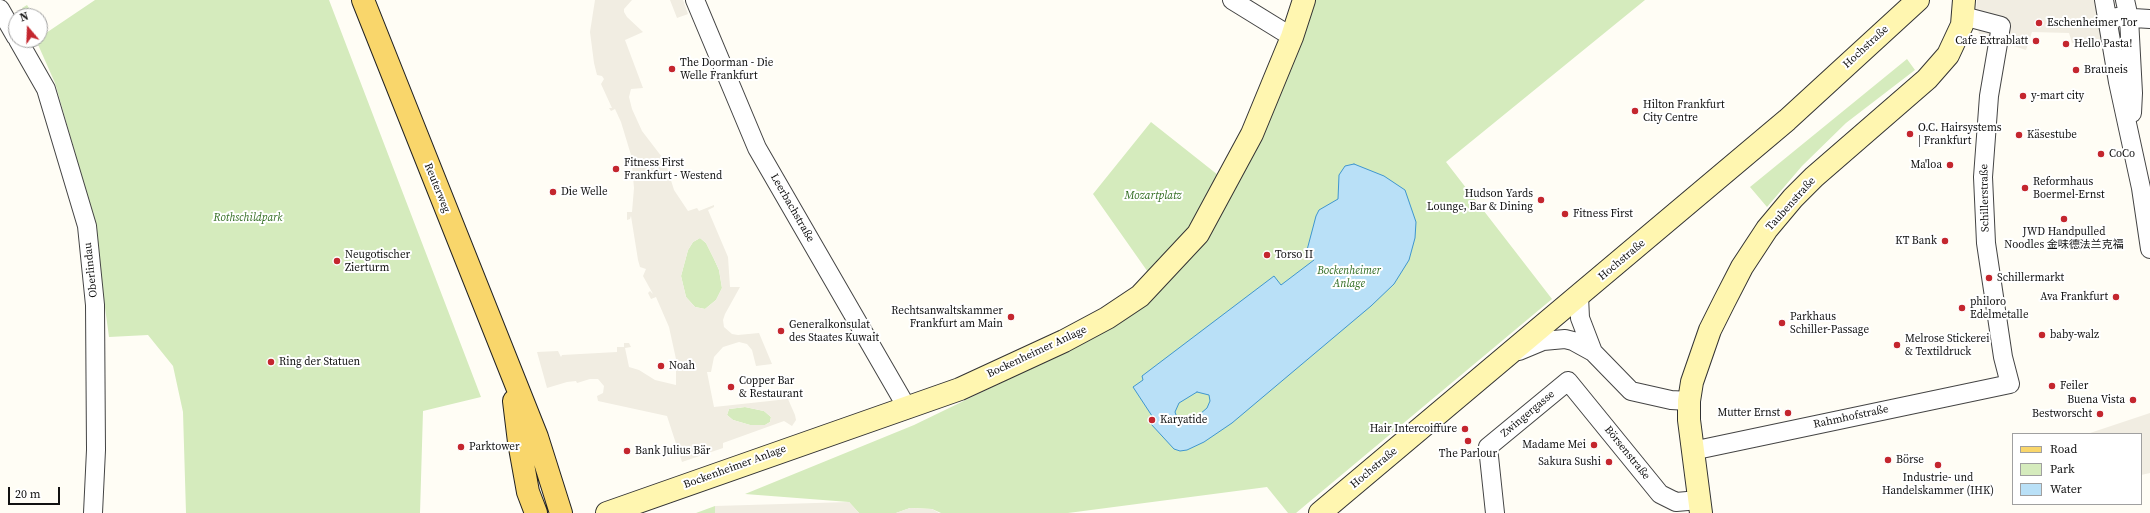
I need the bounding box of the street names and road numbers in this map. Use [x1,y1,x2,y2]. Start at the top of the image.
street label: Hochstraße [1841,23,1891,71]
street label: Reuterweg [421,161,453,215]
street label: Schillerstraße [1978,164,1992,232]
street label: Leerbachstraße [767,171,817,245]
street label: Taubenstraße [1764,175,1818,233]
street label: Hochstraße [1596,237,1648,283]
street label: Oberlindau [82,242,100,298]
street label: Bockenheimer Anlage [985,323,1089,381]
street label: Zwingergasse [1498,388,1558,440]
street label: Rahmhofstraße [1812,403,1890,431]
street label: Börsenstraße [1601,424,1653,482]
street label: Bockenheimer Anlage [682,442,788,492]
street label: Hochstraße [1348,445,1400,491]

